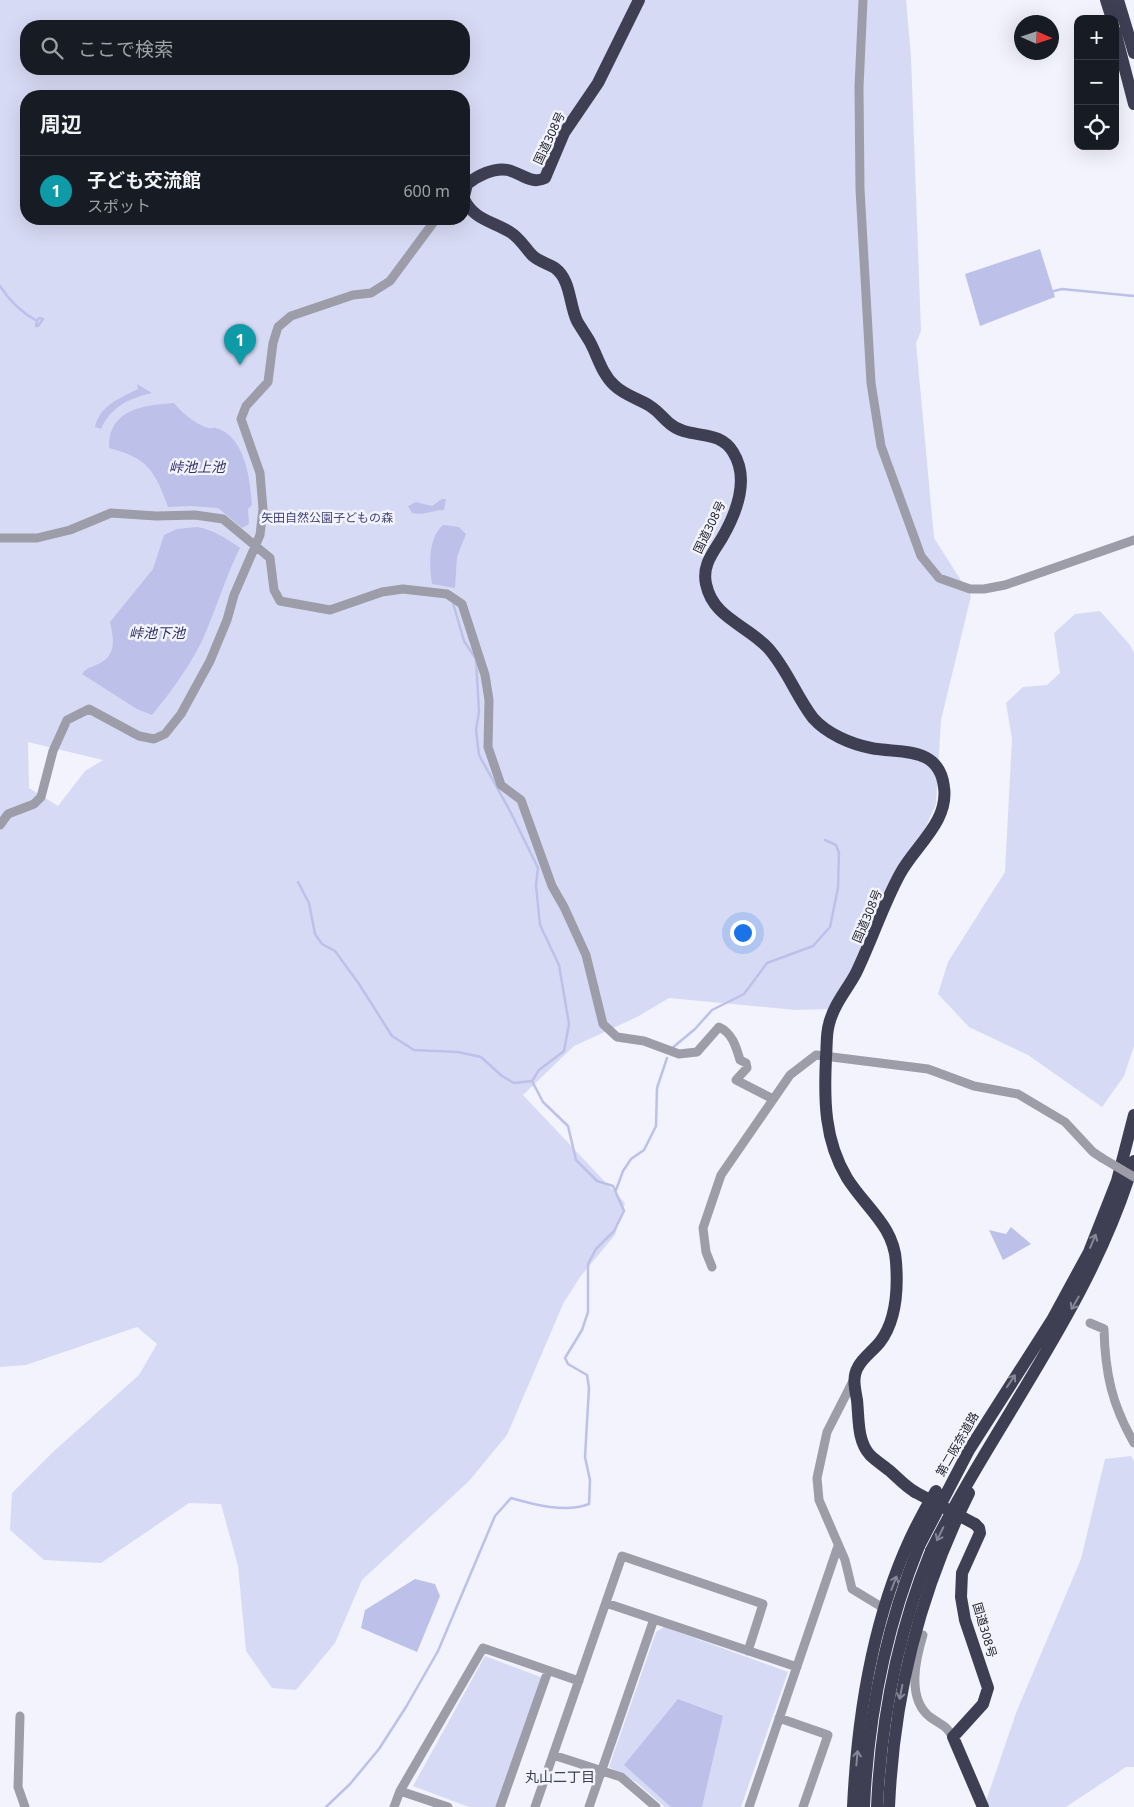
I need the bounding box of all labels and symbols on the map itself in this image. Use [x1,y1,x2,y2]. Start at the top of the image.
north arrow [1014,15,1059,60]
street label: 国道308号 [529,109,569,167]
pin: 1 [224,324,256,365]
water label: 峠池上池 [169,457,227,476]
street label: 国道308号 [689,498,729,556]
park label: 矢田自然公園子どもの森 [261,509,393,526]
water label: 峠池下池 [129,623,187,642]
street label: 国道308号 [848,887,886,945]
your location [730,920,756,946]
one-way arrow [1089,1234,1099,1249]
one-way arrow [1070,1296,1080,1310]
one-way arrow [1006,1375,1016,1389]
street label: 第二阪奈道路 [932,1409,982,1479]
one-way arrow [935,1526,945,1541]
one-way arrow [890,1576,899,1591]
street label: 国道308号 [969,1600,1001,1660]
one-way arrow [895,1684,905,1700]
one-way arrow [852,1751,862,1767]
district label: 丸山二丁目 [525,1767,595,1786]

